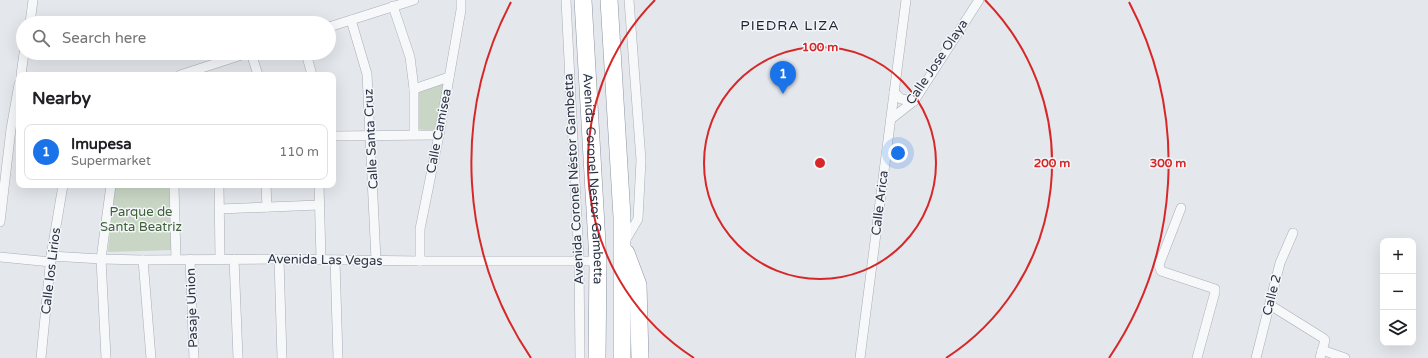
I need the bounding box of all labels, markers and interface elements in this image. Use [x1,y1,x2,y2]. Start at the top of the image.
search box [16,16,336,60]
street label: Calle Jose Olaya [903,16,971,108]
district label: PIEDRA LIZA [740,17,840,34]
icon: search [30,27,52,49]
text: Search here [62,29,146,47]
text: 100 m [802,40,838,54]
pin: 1 [770,61,796,94]
street label: Avenida Coronel Néstor Gambetta [560,73,588,285]
street label: Avenida Coronel Nestor Gambetta [579,73,606,285]
street label: Calle Camisea [423,87,455,175]
text: Nearby [32,88,91,109]
street label: Calle Santa Cruz [360,88,382,190]
text: Imupesa [71,135,132,153]
your location [888,143,908,163]
text: 1 [42,144,50,160]
text: 110 m [279,144,319,160]
text: Supermarket [71,153,151,169]
centre of rings [813,156,827,170]
text: 200 m [1034,156,1070,170]
text: 300 m [1150,156,1186,170]
street label: Calle Arica [868,169,892,237]
park label: Parque de Santa Beatriz [100,204,182,235]
street label: Calle los Lirios [38,227,64,315]
map controls [1380,238,1416,346]
button: + [1380,238,1416,274]
street label: Avenida Las Vegas [267,251,383,269]
street label: Pasaje Union [183,268,201,348]
street label: Calle 2 [1259,273,1285,317]
button: − [1380,274,1416,310]
button: layers [1380,310,1416,346]

